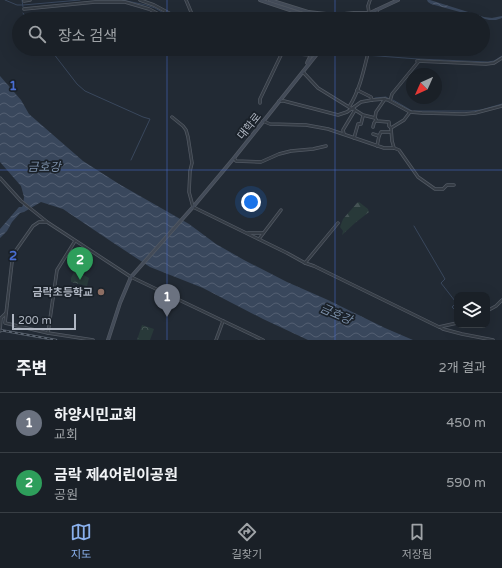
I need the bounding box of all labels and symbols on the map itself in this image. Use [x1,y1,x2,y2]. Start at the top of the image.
north arrow [406,68,442,104]
text: 1 [9,78,17,94]
street label: 대학로 [235,110,264,142]
water label: 금호강 [27,160,63,174]
your location [241,192,261,212]
pin: 2 [67,247,93,280]
text: 2 [9,248,17,264]
pin: 1 [154,284,180,317]
place label: 금락초등학교 [32,286,93,299]
marker: 금락초등학교 [96,287,106,297]
water label: 금호강 [318,301,356,328]
scale bar [12,312,76,331]

